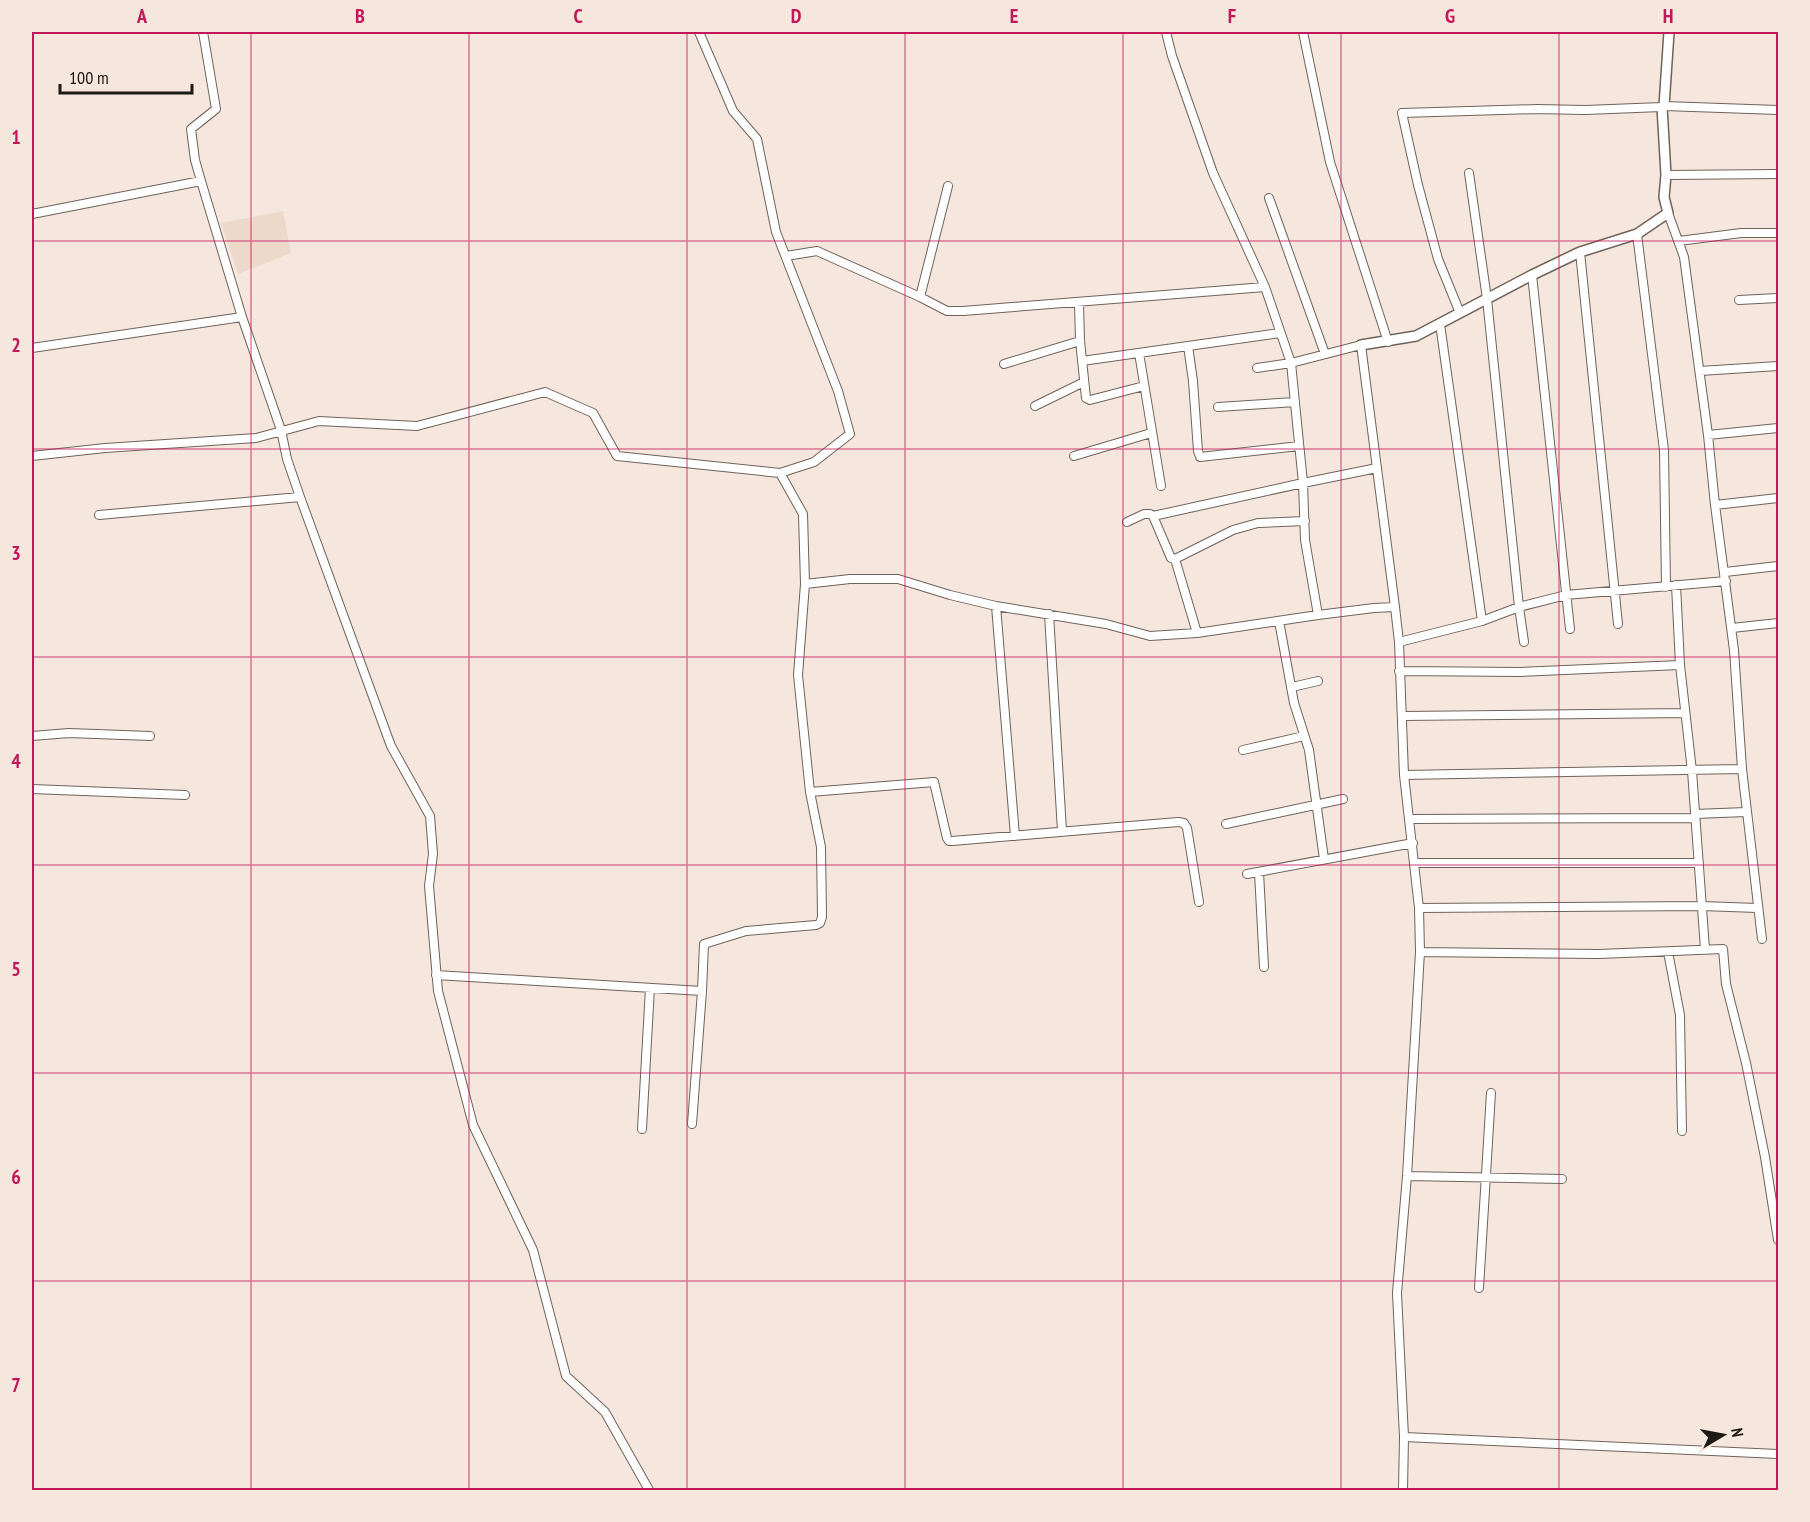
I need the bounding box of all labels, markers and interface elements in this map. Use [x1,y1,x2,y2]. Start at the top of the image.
text: A [136,3,148,29]
text: B [355,3,365,29]
text: C [573,3,583,29]
text: D [791,3,802,29]
text: E [1010,3,1018,29]
text: F [1228,3,1236,29]
text: G [1445,3,1455,29]
text: H [1663,3,1673,29]
scale bar [60,57,192,95]
text: 100 m [69,66,109,89]
text: 1 [11,124,21,150]
text: 2 [11,332,21,358]
text: 3 [11,540,21,566]
text: 4 [11,748,21,774]
text: 5 [11,956,21,982]
text: 6 [11,1164,21,1190]
text: 7 [11,1372,21,1398]
north arrow [1693,1405,1753,1465]
text: N [1727,1426,1748,1438]

